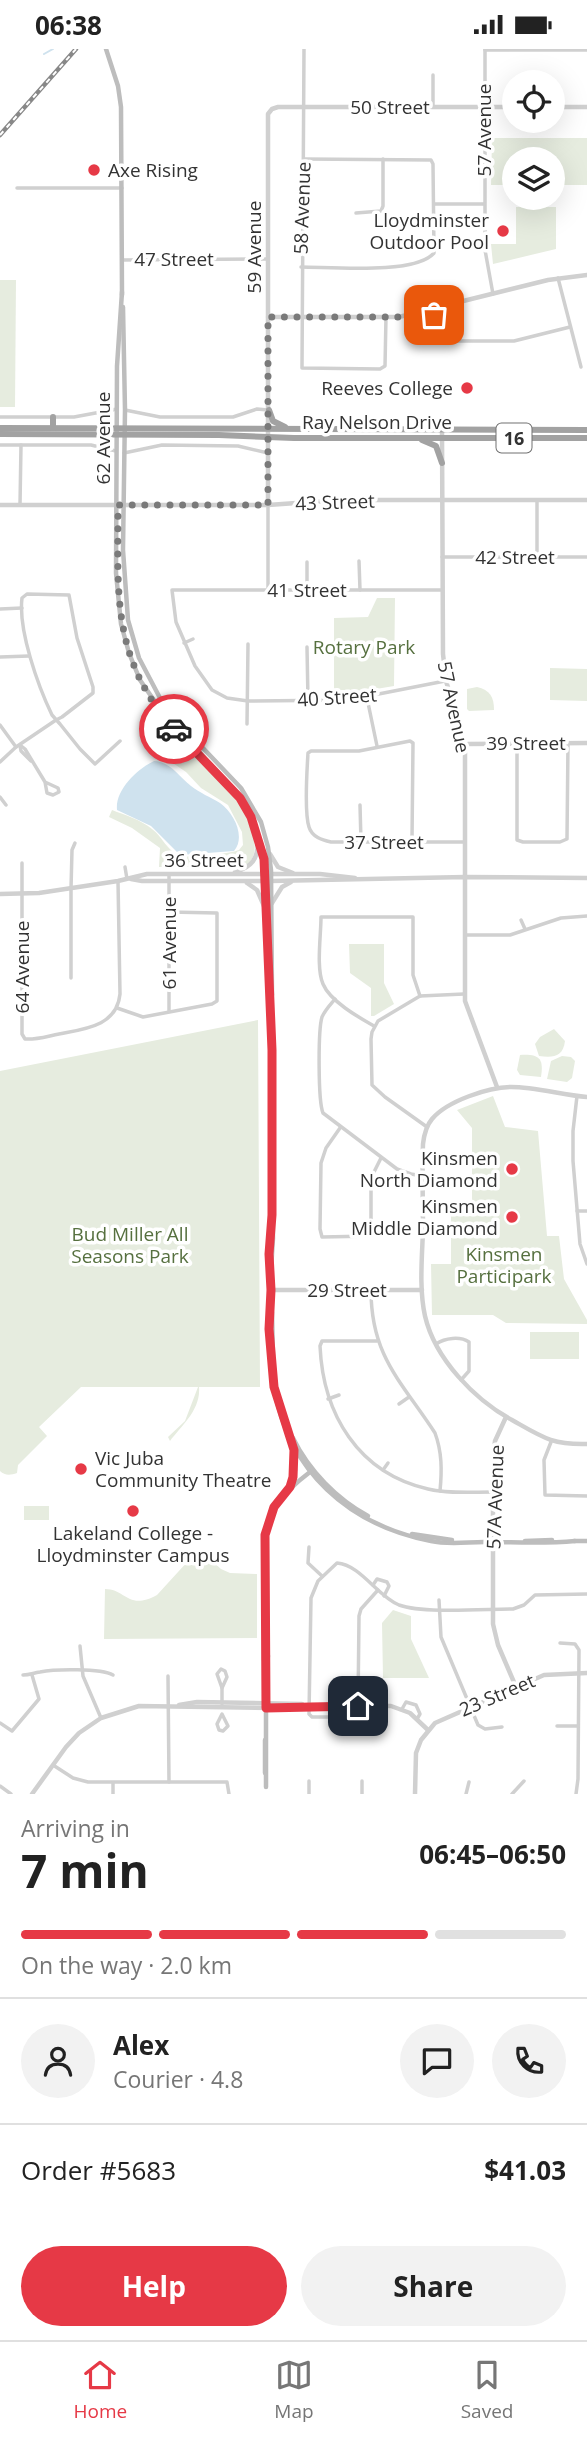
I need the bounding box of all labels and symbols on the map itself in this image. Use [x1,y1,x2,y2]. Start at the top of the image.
street label: 57 Avenue [471,84,497,176]
street label: 50 Street [350,94,430,120]
place label: Axe Rising [108,157,198,183]
street label: 58 Avenue [287,161,317,255]
marker: Axe Rising [86,162,102,178]
street label: 59 Avenue [241,201,267,293]
place label: Lloydminster Outdoor Pool [370,207,489,255]
marker: Lloydminster Outdoor Pool [495,223,511,239]
street label: 47 Street [134,246,214,272]
pin [404,285,464,345]
place label: Reeves College [321,375,453,401]
marker: Reeves College [459,380,475,396]
street label: 62 Avenue [90,392,116,484]
street label: Ray Nelson Drive [302,409,452,435]
road number: 16 [496,423,532,453]
street label: 43 Street [295,488,376,516]
street label: 42 Street [475,544,555,570]
street label: 41 Street [267,577,347,603]
park label: Rotary Park [313,634,415,660]
street label: 57 Avenue [432,659,476,755]
street label: 40 Street [296,681,378,713]
courier [139,694,209,764]
street label: 39 Street [486,730,566,756]
street label: 37 Street [344,829,424,855]
street label: 36 Street [164,847,244,873]
street label: 61 Avenue [156,897,182,989]
street label: 64 Avenue [9,921,35,1013]
place label: Kinsmen North Diamond [360,1145,498,1193]
marker: Kinsmen North Diamond [504,1161,520,1177]
place label: Kinsmen Middle Diamond [351,1193,498,1241]
marker: Kinsmen Middle Diamond [504,1209,520,1225]
park label: Bud Miller All Seasons Park [71,1221,189,1269]
park label: Kinsmen Participark [456,1241,552,1289]
street label: 29 Street [307,1277,387,1303]
street label: 57A Avenue [480,1444,510,1550]
place label: Vic Juba Community Theatre [95,1445,271,1493]
marker: Vic Juba Community Theatre [73,1461,89,1477]
marker: Lakeland College - Lloydminster Campus [125,1503,141,1519]
place label: Lakeland College - Lloydminster Campus [37,1520,229,1568]
street label: 23 Street [455,1667,539,1723]
pin [328,1676,388,1736]

